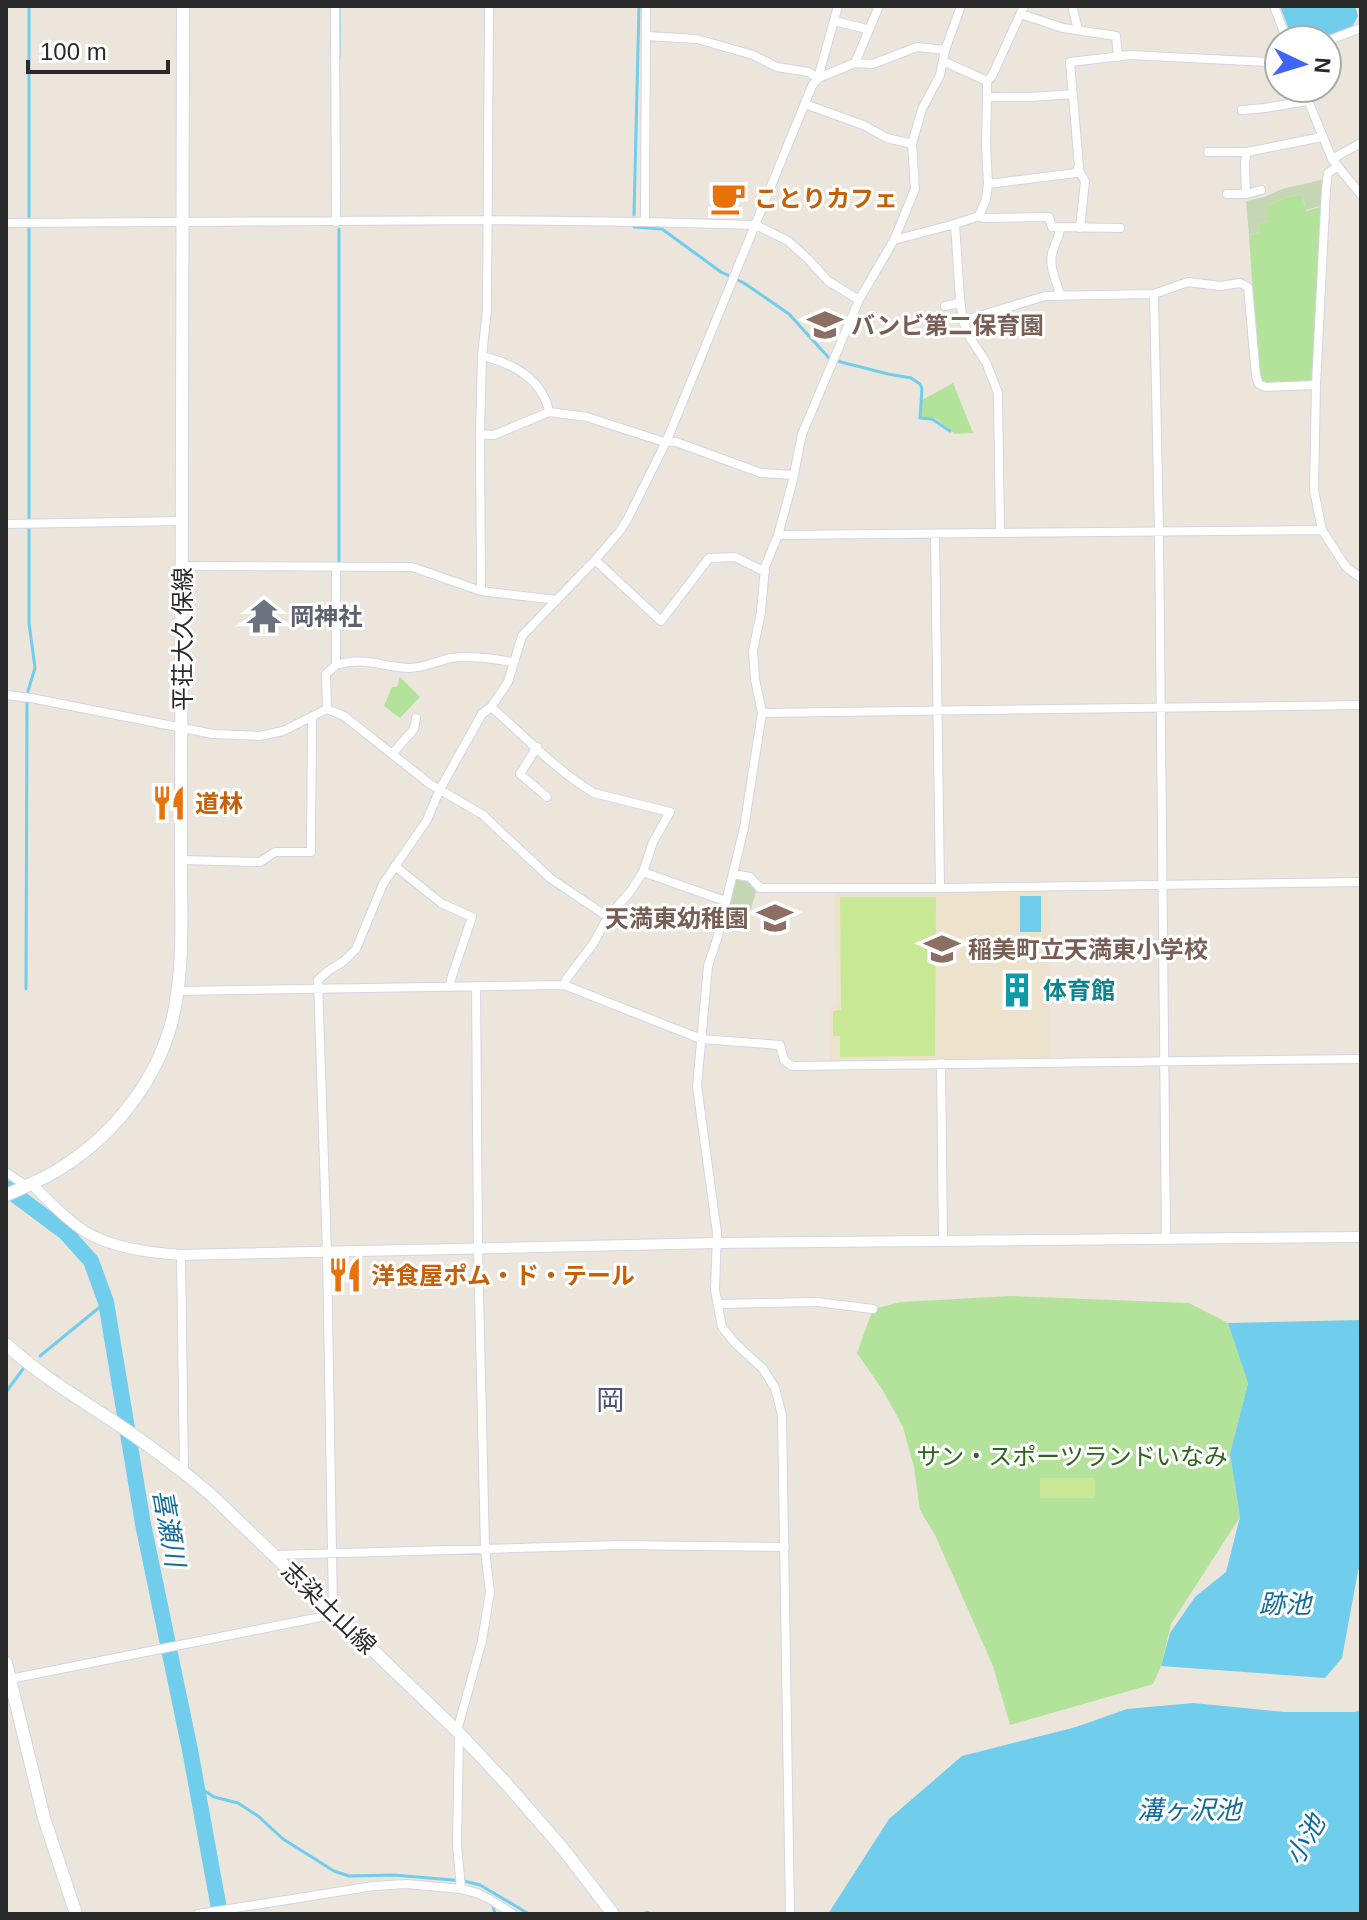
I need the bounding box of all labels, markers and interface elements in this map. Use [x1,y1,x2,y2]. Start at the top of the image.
scale bar [28,24,168,74]
north arrow [1263,24,1343,104]
text: 100 m [40,38,107,65]
text: N [1309,57,1335,74]
cafe icon: ことりカフェ [709,179,747,217]
place label: ことりカフェ [754,185,898,212]
school or university icon: バンビ第二保育園 [806,306,844,344]
place label: バンビ第二保育園 [851,312,1044,339]
street label: 平荘大久保線 [169,567,196,711]
temple icon: 岡神社 [245,597,283,635]
place label: 岡神社 [290,603,362,630]
restaurant icon: 道林 [150,784,188,822]
place label: 道林 [195,790,243,817]
school or university icon: 天満東幼稚園 [756,899,794,937]
place label: 天満東幼稚園 [605,905,749,932]
school or university icon: 稲美町立天満東小学校 [923,930,961,968]
place label: 稲美町立天満東小学校 [968,936,1208,963]
building icon: 体育館 [998,971,1036,1009]
place label: 体育館 [1043,977,1115,1004]
restaurant icon: 洋食屋ポム・ド・テール [326,1256,364,1294]
place label: 洋食屋ポム・ド・テール [371,1262,635,1289]
district label: 岡 [596,1385,624,1416]
park label: サン・スポーツランドいなみ [916,1443,1228,1470]
water label: 喜瀬川 [147,1487,191,1572]
street label: 志染土山線 [276,1557,382,1659]
water label: 跡池 [1259,1589,1314,1619]
water label: 溝ヶ沢池 [1137,1795,1244,1825]
water label: 小池 [1279,1807,1332,1870]

